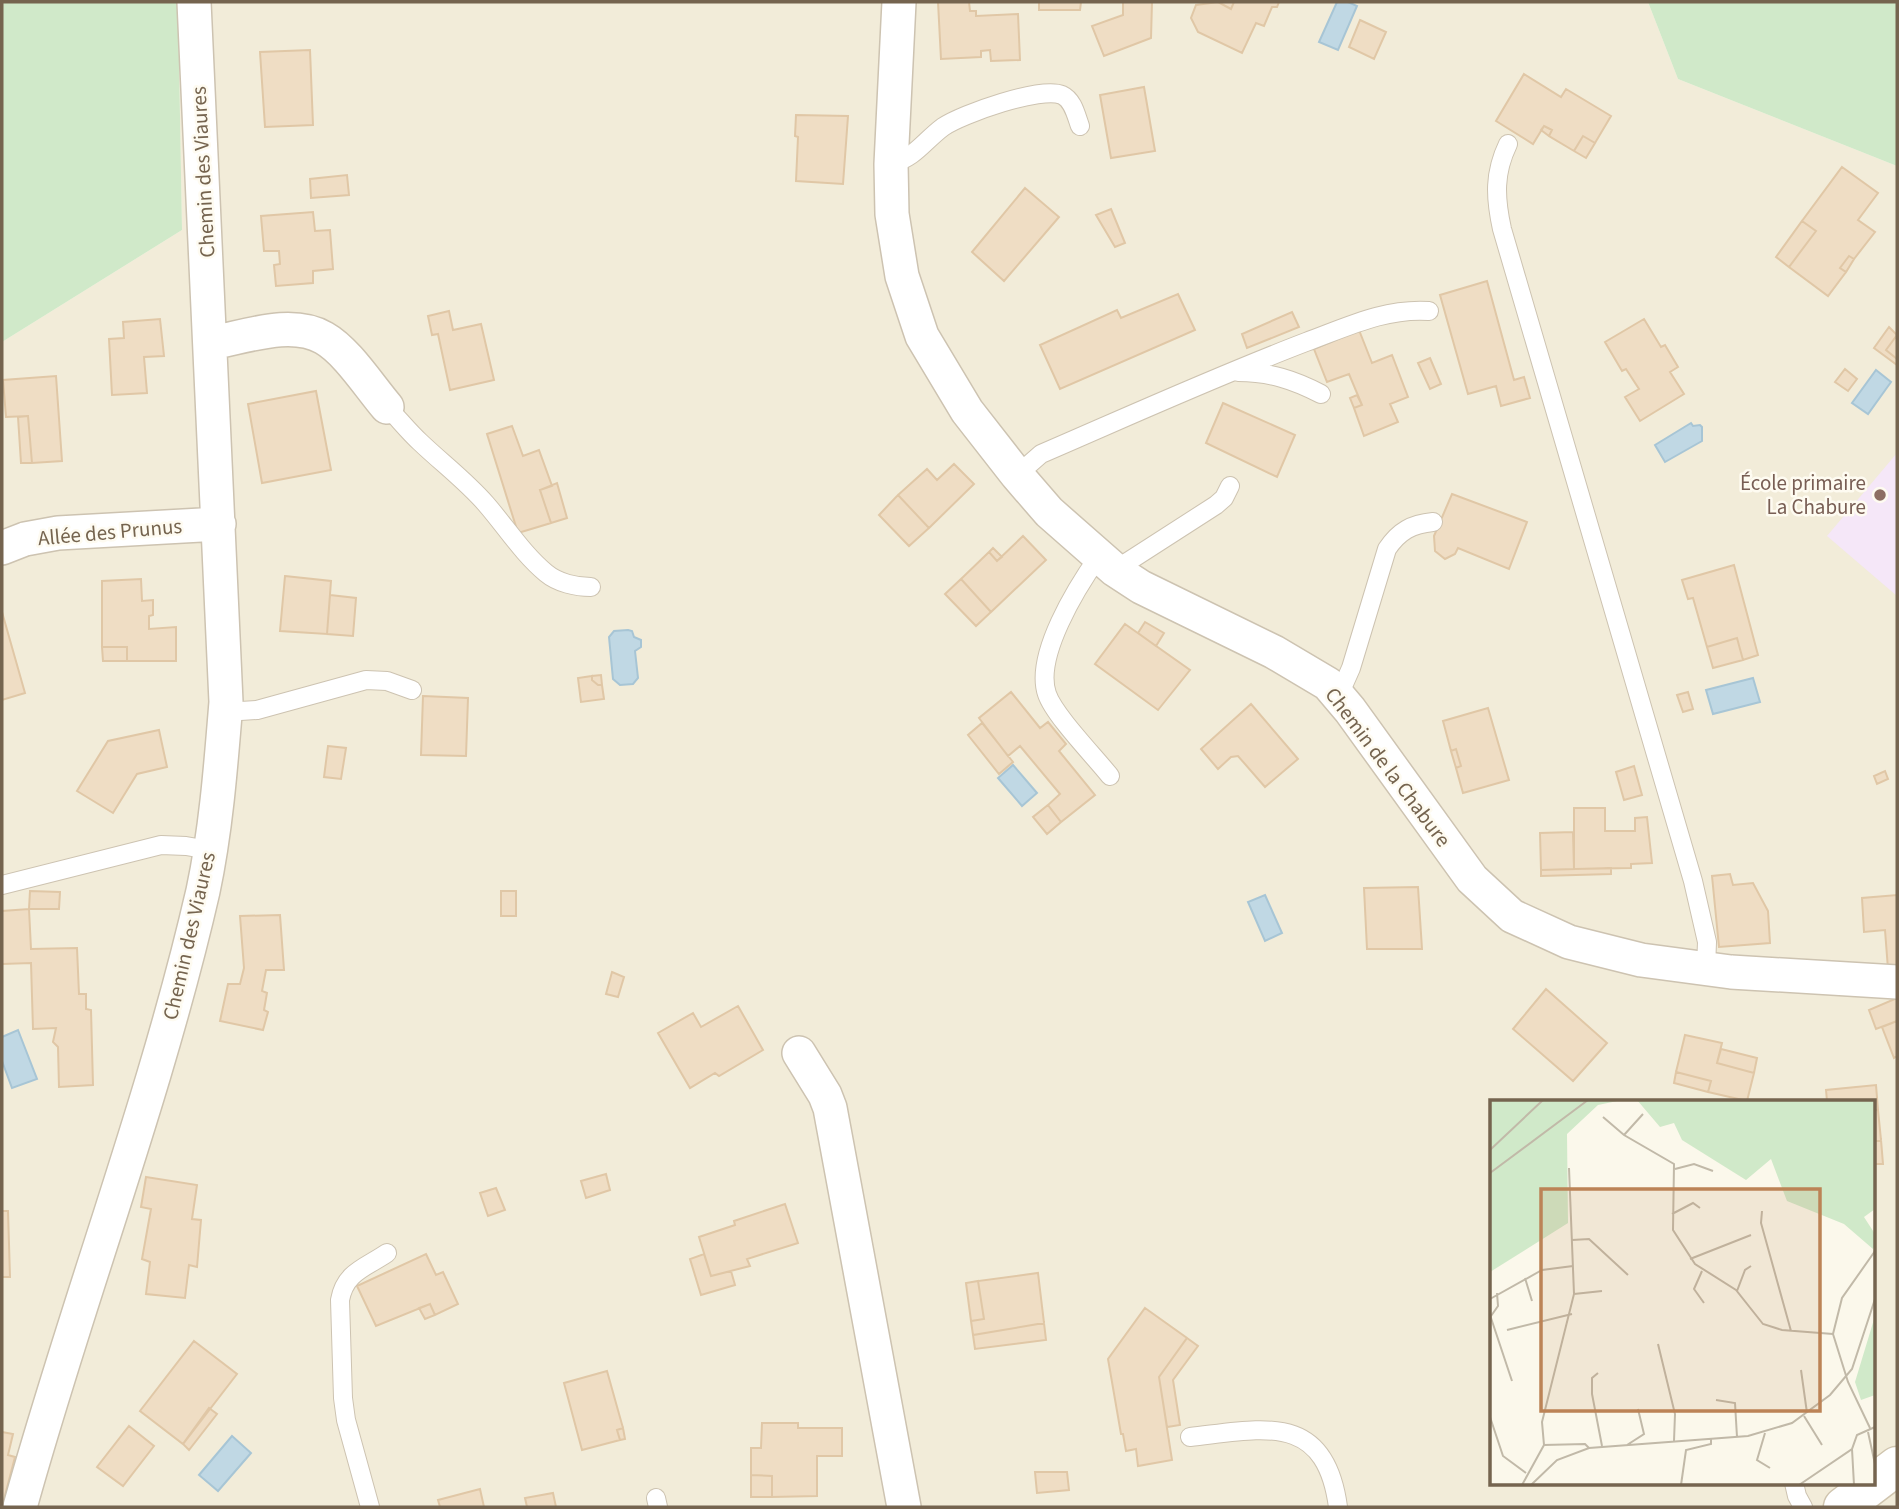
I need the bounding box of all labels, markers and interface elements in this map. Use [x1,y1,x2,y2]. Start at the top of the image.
street label: Chemin des Viaures [184,85,222,258]
place label: École primaire La Chabure [1740,468,1866,522]
marker: École primaire La Chabure [1872,487,1888,503]
street label: Allée des Prunus [37,511,183,553]
street label: Chemin de la Chabure [1318,681,1458,853]
street label: Chemin des Viaures [155,849,223,1023]
inset map [1490,1100,1874,1484]

